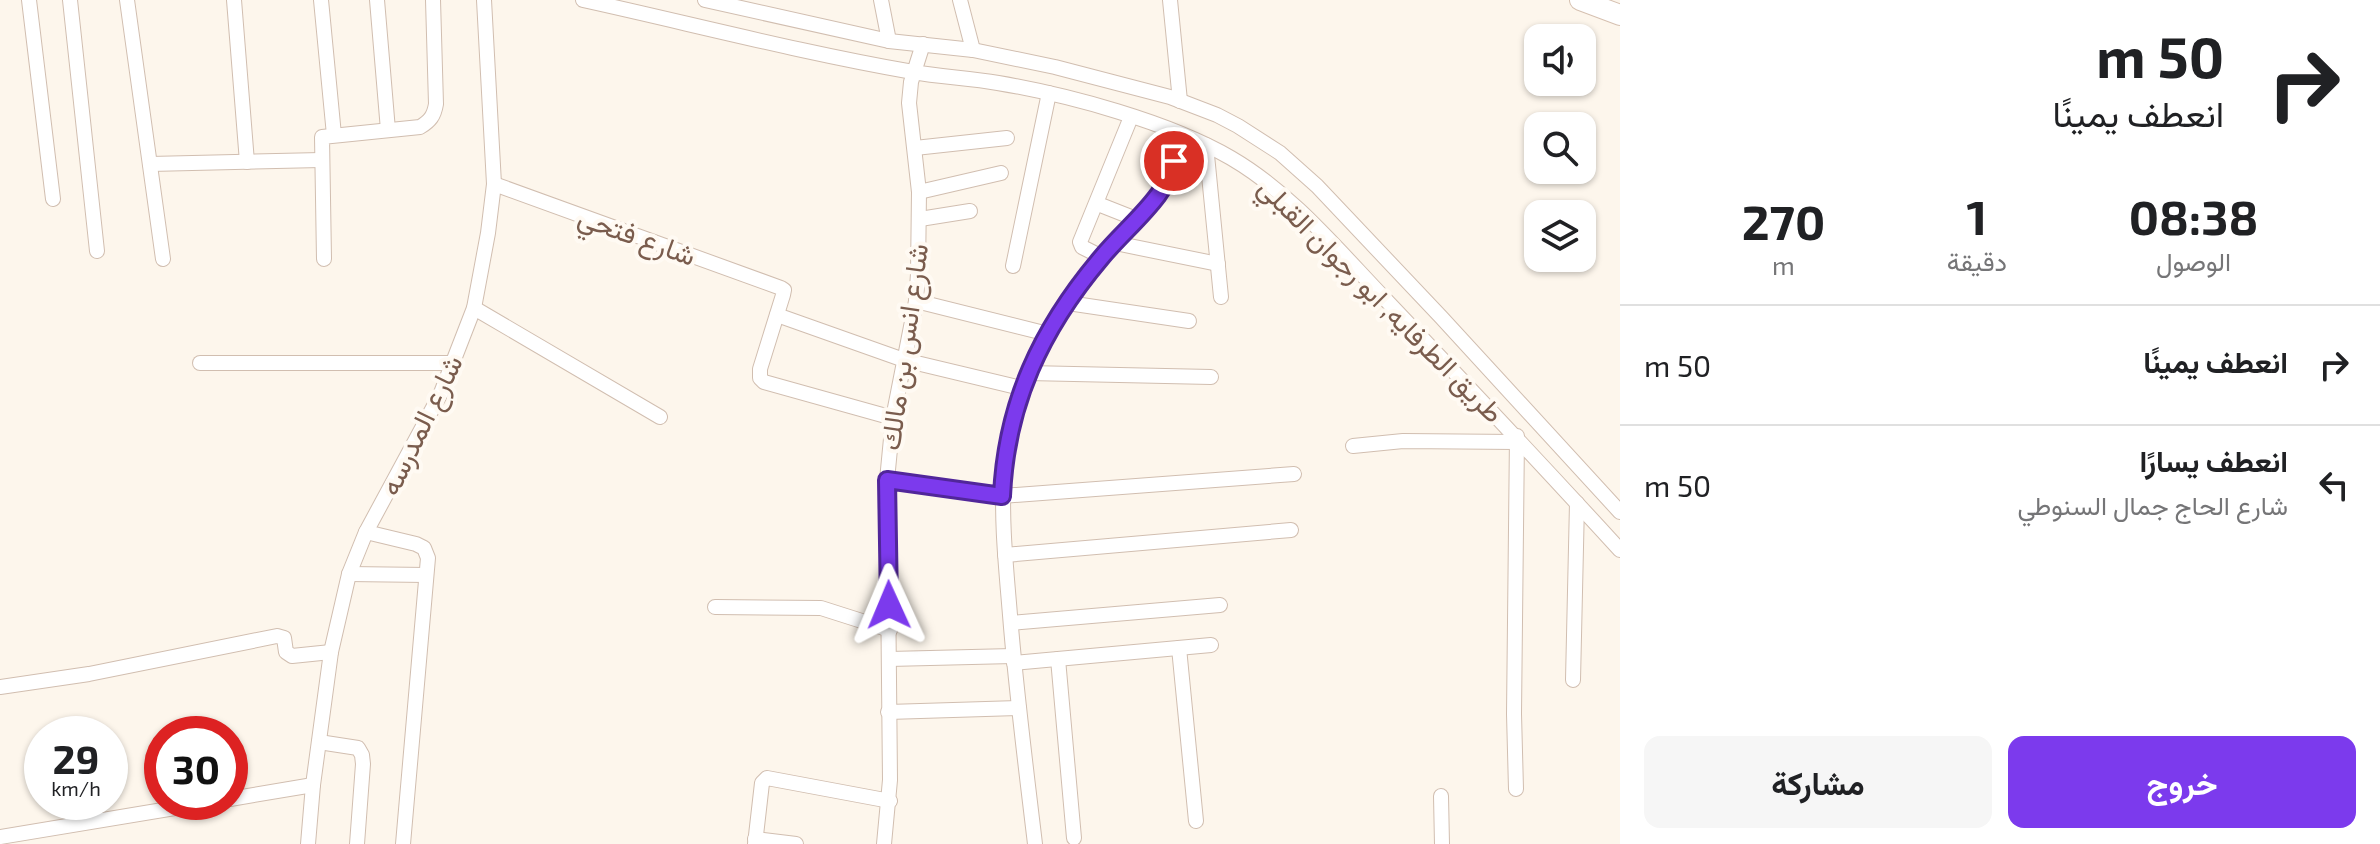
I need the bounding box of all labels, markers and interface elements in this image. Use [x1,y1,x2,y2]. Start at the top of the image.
text: 50 m [2096,22,2224,89]
map controls [1524,24,1596,272]
button: sound [1524,24,1596,96]
icon: right [2252,32,2356,136]
text: انعطف يمينًا [2053,91,2224,134]
button: search [1524,112,1596,184]
pin [1140,127,1208,195]
icon: arrive [1152,139,1196,183]
street label: طريق الطرفايه, ابو رجوان القبلي [1247,170,1511,434]
text: 1 [1967,187,1987,245]
text: 08:38 [2129,187,2258,245]
text: 270 [1742,192,1825,250]
street label: شارع فتحي [572,198,701,279]
button: layers [1524,200,1596,272]
street label: شارع انس بن مالك [872,241,937,453]
text: دقيقة [1947,245,2007,276]
text: الوصول [2156,245,2231,276]
text: m [1772,249,1795,280]
text: انعطف يمينًا [2143,343,2288,379]
icon: right [2312,343,2356,387]
text: 50 m [1644,347,1711,383]
street label: شارع المدرسه [371,349,471,502]
text: انعطف يسارًا [2140,442,2288,478]
icon: left [2312,463,2356,507]
text: 50 m [1644,467,1711,503]
text: شارع الحاج جمال السنوطي [2018,489,2288,520]
position arrow [847,563,931,647]
speed limit sign: 30 [144,716,248,820]
text: 29 [53,734,99,782]
button: مشاركة [1644,736,1992,828]
button: خروج [2008,736,2356,828]
text: km/h [51,776,101,800]

